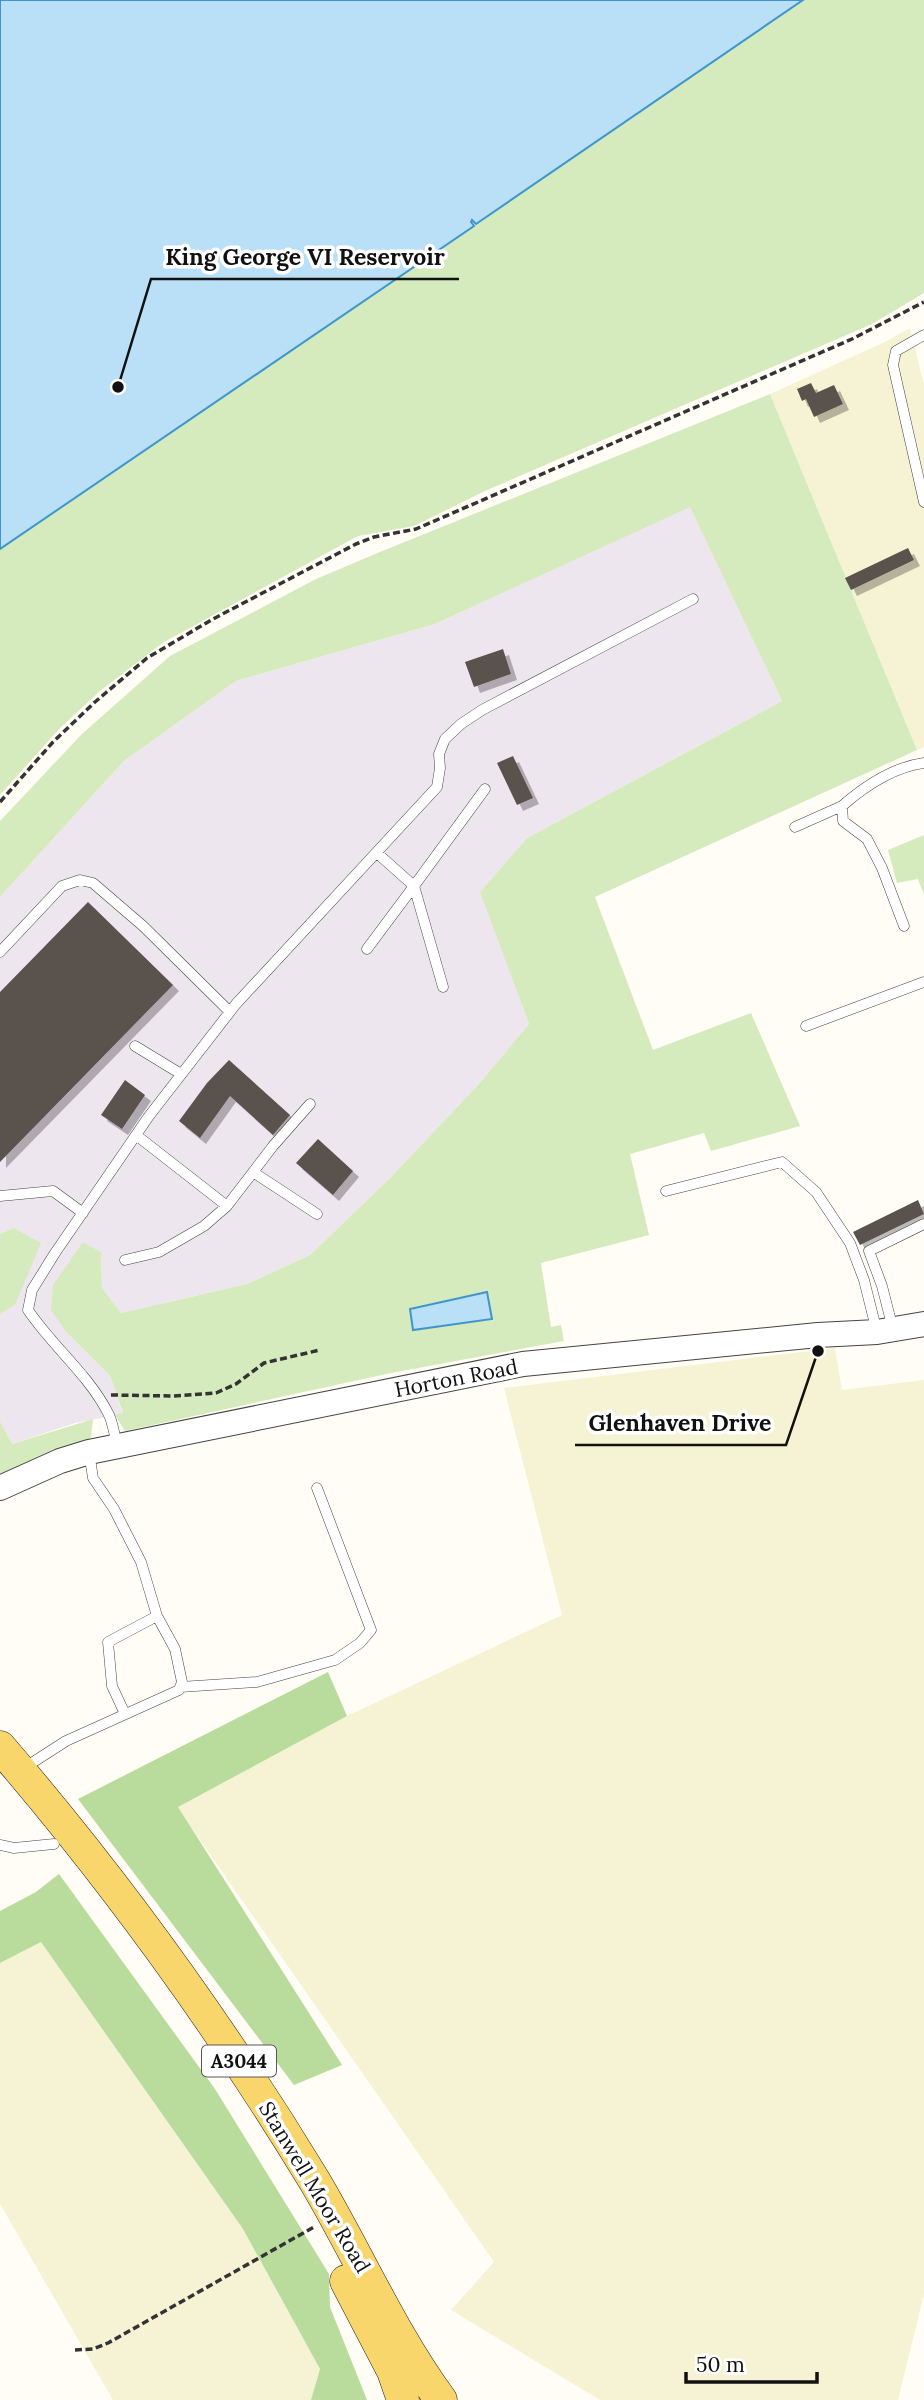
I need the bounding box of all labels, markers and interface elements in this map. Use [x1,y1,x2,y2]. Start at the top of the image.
callout: King George VI Reservoir [151,235,459,279]
text: King George VI Reservoir [165,242,445,271]
street label: Horton Road [392,1353,520,1403]
callout: Glenhaven Drive [575,1401,786,1445]
text: Glenhaven Drive [589,1408,771,1437]
road number: A3044 [202,2046,276,2076]
street label: Stanwell Moor Road [253,2096,377,2278]
scale bar [686,2340,817,2384]
text: 50 m [696,2351,745,2378]

